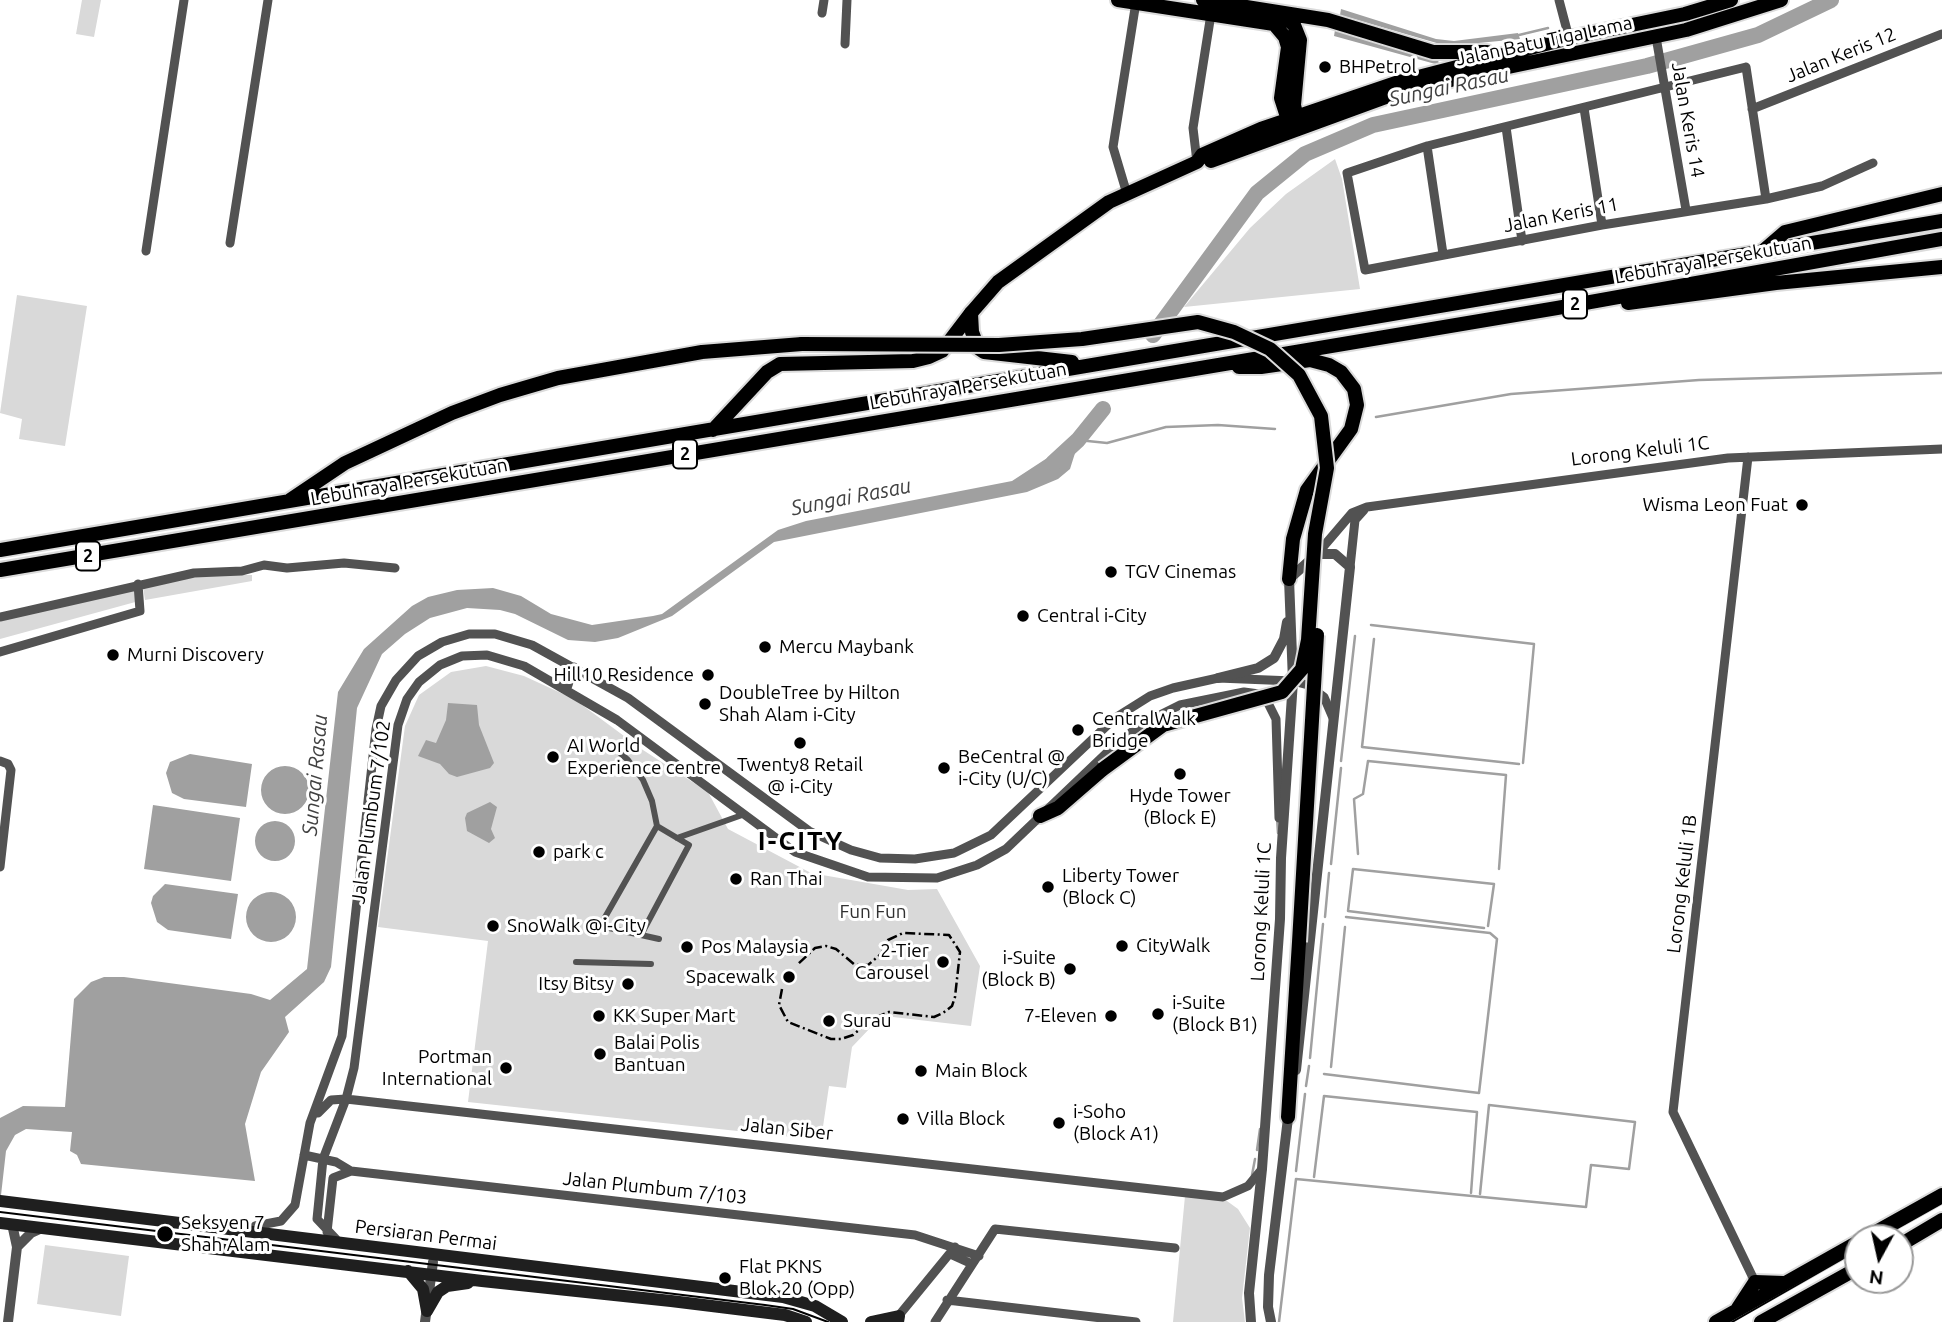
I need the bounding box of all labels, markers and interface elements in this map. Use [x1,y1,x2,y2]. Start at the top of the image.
street label: Jalan Batu Tiga Lama [1454,11,1634,71]
street label: Jalan Keris 12 [1783,23,1899,87]
place label: BHPetrol [1339,56,1417,78]
marker: BHPetrol [1317,59,1333,75]
street label: Jalan Keris 14 [1667,61,1709,179]
water label: Sungai Rasau [1387,62,1511,112]
street label: Jalan Keris 11 [1502,193,1620,237]
street label: Lebuhraya Persekutuan [1613,231,1813,289]
road number: 2 [1563,290,1587,318]
street label: Lebuhraya Persekutuan [868,357,1068,415]
street label: Lorong Keluli 1C [1570,431,1710,471]
road number: 2 [673,440,697,468]
street label: Lebuhraya Persekutuan [309,453,509,511]
water label: Sungai Rasau [789,473,913,521]
place label: Wisma Leon Fuat [1642,494,1788,516]
marker: Wisma Leon Fuat [1794,497,1810,513]
road number: 2 [76,542,100,570]
place label: TGV Cinemas [1125,561,1236,583]
marker: TGV Cinemas [1103,564,1119,580]
place label: Central i-City [1037,605,1147,627]
marker: Central i-City [1015,608,1031,624]
place label: Mercu Maybank [779,636,914,658]
marker: Mercu Maybank [757,639,773,655]
place label: Murni Discovery [127,644,264,666]
marker: Murni Discovery [105,647,121,663]
place label: Hill10 Residence [554,664,694,686]
marker: Hill10 Residence [700,667,716,683]
place label: DoubleTree by Hilton Shah Alam i-City [719,682,900,726]
marker: DoubleTree by Hilton Shah Alam i-City [697,696,713,712]
place label: CentralWalk Bridge [1092,708,1196,752]
water label: Sungai Rasau [297,713,333,837]
street label: Jalan Plumbum 7/102 [347,719,395,905]
marker: CentralWalk Bridge [1070,722,1086,738]
place label: AI World Experience centre [567,735,721,779]
marker: Twenty8 Retail @ i-City [792,735,808,751]
place label: BeCentral @ i-City (U/C) [958,746,1065,790]
marker: AI World Experience centre [545,749,561,765]
place label: Twenty8 Retail @ i-City [737,754,863,798]
marker: BeCentral @ i-City (U/C) [936,760,952,776]
marker: Hyde Tower (Block E) [1172,766,1188,782]
place label: Hyde Tower (Block E) [1129,785,1231,829]
street label: Lorong Keluli 1B [1662,813,1702,955]
district label: I-CITY [759,825,843,857]
place label: park c [553,841,604,863]
street label: Lorong Keluli 1C [1246,842,1276,982]
marker: park c [531,844,547,860]
place label: Liberty Tower (Block C) [1062,865,1179,909]
place label: Ran Thai [750,868,823,890]
marker: Ran Thai [728,871,744,887]
marker: Liberty Tower (Block C) [1040,879,1056,895]
park label: Fun Fun [839,901,907,923]
place label: SnoWalk @i-City [507,915,646,937]
marker: SnoWalk @i-City [485,918,501,934]
place label: CityWalk [1136,935,1210,957]
place label: Pos Malaysia [701,936,809,958]
marker: CityWalk [1114,938,1130,954]
marker: Pos Malaysia [679,939,695,955]
place label: 2-Tier Carousel [855,940,929,984]
place label: i-Suite (Block B) [981,947,1056,991]
marker: 2-Tier Carousel [935,954,951,970]
marker: i-Suite (Block B) [1062,961,1078,977]
place label: Spacewalk [686,966,775,988]
marker: Spacewalk [781,969,797,985]
place label: Itsy Bitsy [538,973,614,995]
marker: Itsy Bitsy [620,976,636,992]
place label: i-Suite (Block B1) [1172,992,1258,1036]
place label: KK Super Mart [613,1005,735,1027]
place label: 7-Eleven [1024,1005,1097,1027]
marker: i-Suite (Block B1) [1150,1006,1166,1022]
marker: KK Super Mart [591,1008,607,1024]
marker: 7-Eleven [1103,1008,1119,1024]
place label: Surau [843,1010,892,1032]
marker: Surau [821,1013,837,1029]
place label: Balai Polis Bantuan [614,1032,700,1076]
place label: Portman International [382,1046,492,1090]
marker: Balai Polis Bantuan [592,1046,608,1062]
marker: Portman International [498,1060,514,1076]
place label: Main Block [935,1060,1028,1082]
marker: Main Block [913,1063,929,1079]
place label: i-Soho (Block A1) [1073,1101,1159,1145]
place label: Villa Block [917,1108,1005,1130]
marker: Villa Block [895,1111,911,1127]
street label: Jalan Siber [740,1113,834,1145]
marker: i-Soho (Block A1) [1051,1115,1067,1131]
street label: Jalan Plumbum 7/103 [562,1167,748,1209]
place label: Seksyen 7 Shah Alam [181,1212,270,1256]
street label: Persiaran Permai [354,1215,498,1255]
marker: Seksyen 7 Shah Alam [155,1224,175,1244]
north arrow [1844,1224,1914,1294]
place label: Flat PKNS Blok 20 (Opp) [739,1256,855,1300]
text: N [1868,1266,1885,1290]
marker: Flat PKNS Blok 20 (Opp) [717,1270,733,1286]

